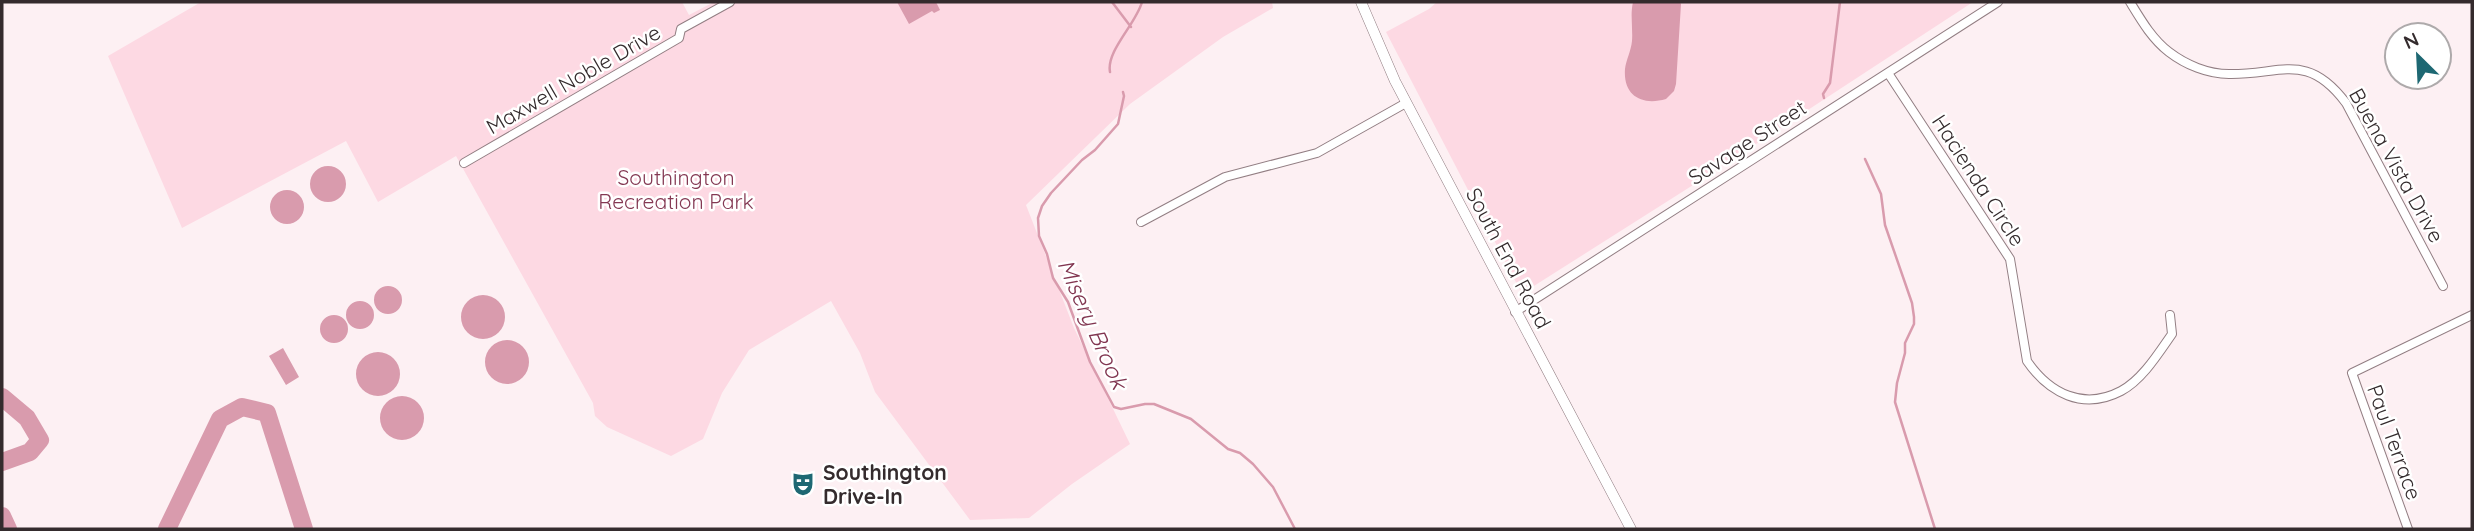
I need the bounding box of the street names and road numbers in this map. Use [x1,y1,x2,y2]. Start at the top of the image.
street label: Maxwell Noble Drive [481,19,665,139]
street label: Buena Vista Drive [2344,83,2450,247]
street label: Savage Street [1683,94,1811,190]
street label: Hacienda Circle [1927,109,2031,251]
street label: South End Road [1461,183,1557,333]
street label: Paul Terrace [2362,381,2428,503]

